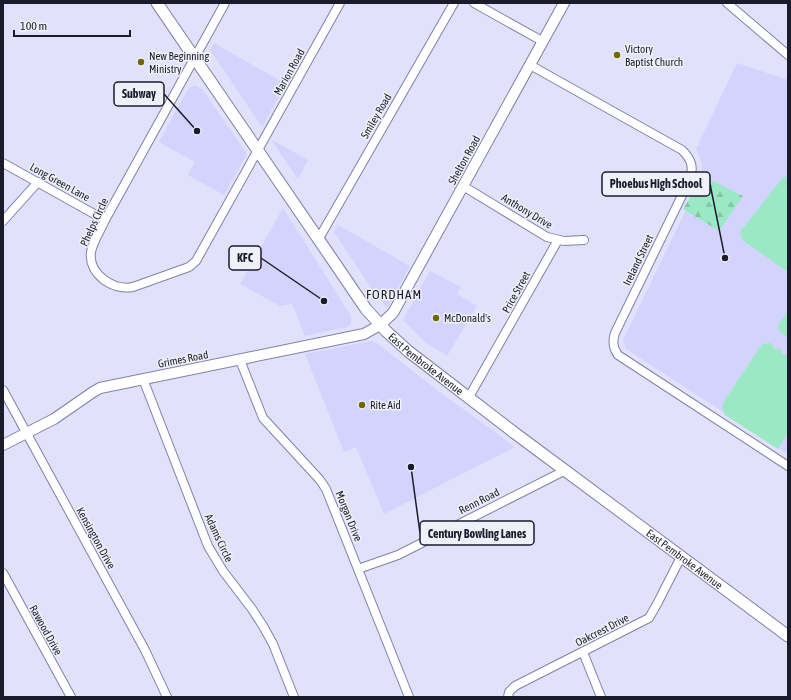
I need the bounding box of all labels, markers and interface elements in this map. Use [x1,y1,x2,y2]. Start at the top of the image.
scale bar [14,12,130,38]
text: 100 m [20,19,47,33]
place label: Victory Baptist Church [625,43,683,68]
street label: Marion Road [271,47,307,97]
place label: New Beginning Ministry [149,50,209,75]
marker: Victory Baptist Church [612,50,622,60]
marker: New Beginning Ministry [136,57,146,67]
callout: Subway [114,82,164,106]
text: Subway [122,87,156,101]
street label: Smiley Road [358,91,394,141]
street label: Shelton Road [446,134,482,186]
street label: Long Green Lane [28,161,92,203]
callout: Phoebus High School [602,172,710,196]
text: Phoebus High School [610,177,703,191]
street label: Anthony Drive [499,191,555,231]
street label: Phelps Circle [78,196,110,248]
street label: Ireland Street [620,233,656,287]
callout: KFC [229,246,261,270]
text: KFC [237,251,254,265]
street label: Price Street [500,269,532,315]
district label: FORDHAM [366,287,422,302]
place label: McDonald's [444,312,491,324]
marker: McDonald's [431,313,441,323]
street label: East Pembroke Avenue [386,330,466,397]
street label: Grimes Road [157,348,209,370]
place label: Rite Aid [370,399,401,411]
marker: Rite Aid [357,400,367,410]
street label: Renn Road [457,486,501,516]
street label: Morgan Drive [333,489,365,543]
street label: Kensington Drive [74,505,118,571]
street label: Adams Circle [203,512,235,564]
callout: Century Bowling Lanes [420,521,534,545]
text: Century Bowling Lanes [428,527,527,541]
street label: East Pembroke Avenue [644,527,725,591]
street label: Rawood Drive [27,603,65,657]
street label: Oakcrest Drive [573,611,631,649]

